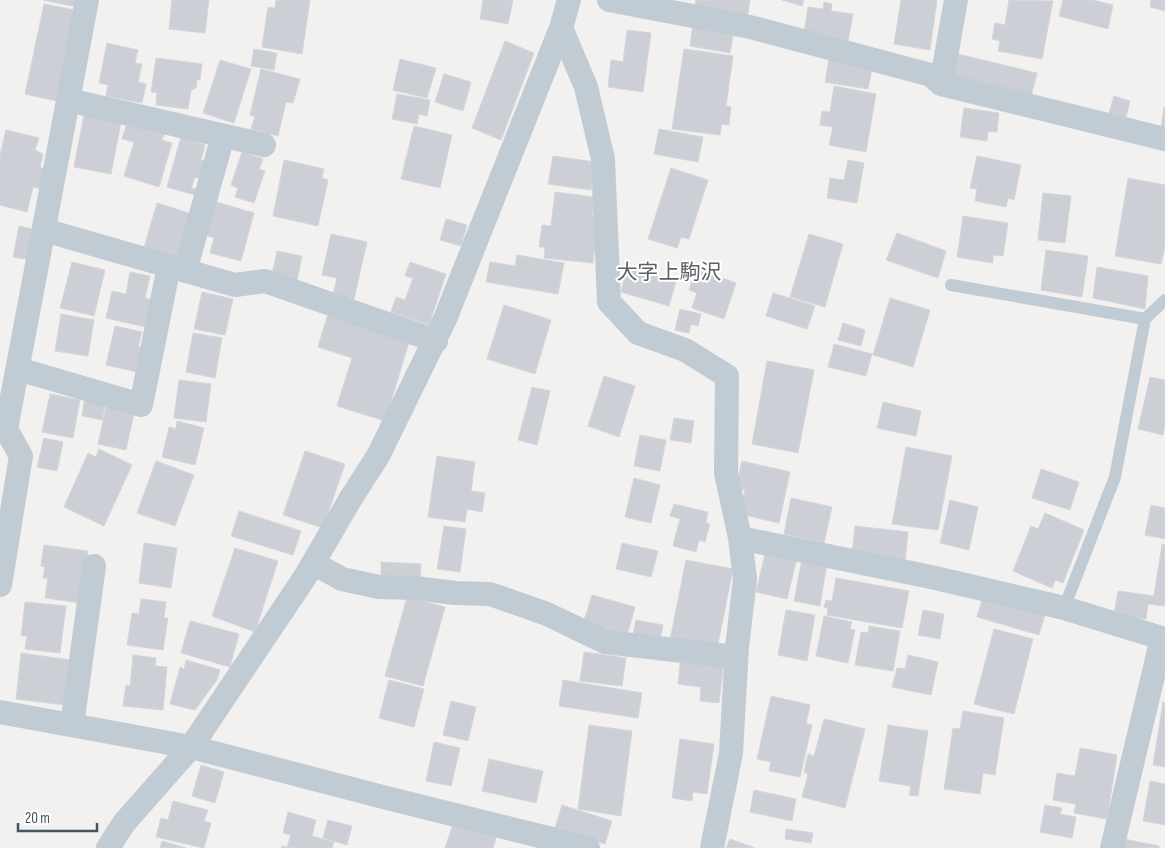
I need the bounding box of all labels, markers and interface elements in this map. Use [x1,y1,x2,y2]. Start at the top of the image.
district label: 大字上駒沢 [617,260,722,285]
scale bar [18,800,96,832]
text: 20 m [25,809,50,828]

